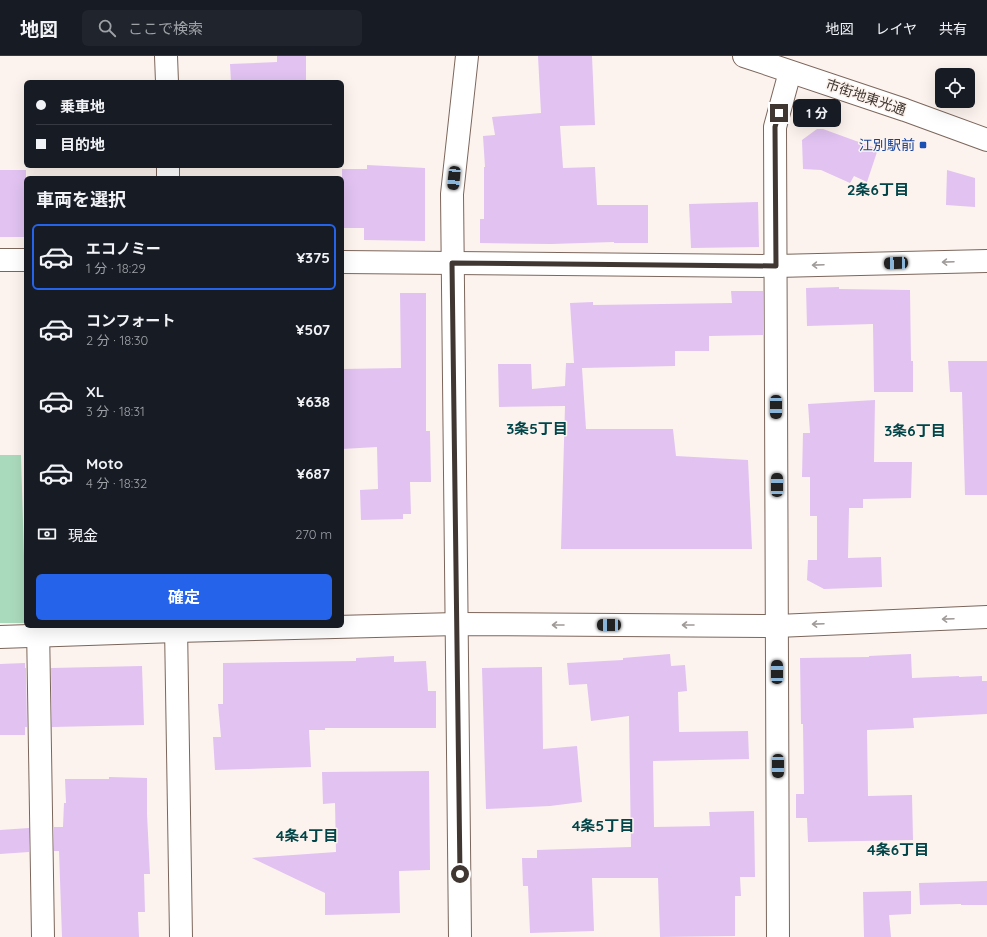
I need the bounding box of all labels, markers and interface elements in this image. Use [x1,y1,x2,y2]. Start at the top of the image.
search box [82,10,362,46]
text: 地図 [20,17,58,41]
icon: search [96,17,118,39]
text: ここで検索 [128,19,203,38]
text: 地図 [825,20,853,38]
text: レイヤ [875,20,917,38]
text: 共有 [939,20,967,38]
map controls [935,68,975,108]
button: locate [935,68,975,108]
street label: 市街地東光通 [823,75,909,119]
text: 乗車地 [60,97,105,116]
callout: 1 分 [793,99,841,127]
route end [770,104,788,122]
text: 1 分 [806,105,828,121]
text: 目的地 [60,135,105,154]
place label: 江別駅前 [859,136,915,154]
marker: 江別駅前 [918,140,928,150]
car [447,165,461,191]
district label: 2条6丁目 [847,180,909,199]
text: 車両を選択 [36,188,126,211]
icon: car [38,239,74,275]
text: エコノミー [86,239,161,258]
text: ¥375 [296,248,330,267]
car [884,257,908,269]
one-way arrow [942,258,955,266]
text: 1 分 · 18:29 [86,260,146,276]
one-way arrow [812,261,825,269]
icon: car [38,311,74,347]
text: コンフォート [86,311,176,330]
text: ¥507 [296,320,330,339]
text: 2 分 · 18:30 [86,332,148,348]
text: XL [86,382,104,401]
icon: car [38,383,74,419]
text: ¥638 [296,392,330,411]
car [770,395,782,419]
text: 3 分 · 18:31 [86,403,145,419]
district label: 3条5丁目 [506,419,568,438]
district label: 3条6丁目 [884,421,946,440]
text: Moto [86,454,123,473]
icon: car [38,455,74,491]
text: ¥687 [296,464,330,483]
car [771,473,783,497]
text: 4 分 · 18:32 [86,475,147,491]
icon: cash [36,523,58,545]
text: 現金 [68,526,98,545]
text: 270 m [295,526,332,542]
button: 確定 [36,574,332,620]
one-way arrow [942,615,955,622]
car [597,619,621,631]
one-way arrow [812,620,825,628]
one-way arrow [552,621,565,629]
one-way arrow [682,621,695,629]
car [771,660,783,684]
car [772,754,784,778]
district label: 4条5丁目 [572,816,634,835]
district label: 4条4丁目 [276,826,338,845]
district label: 4条6丁目 [867,840,929,859]
route start [451,865,469,883]

